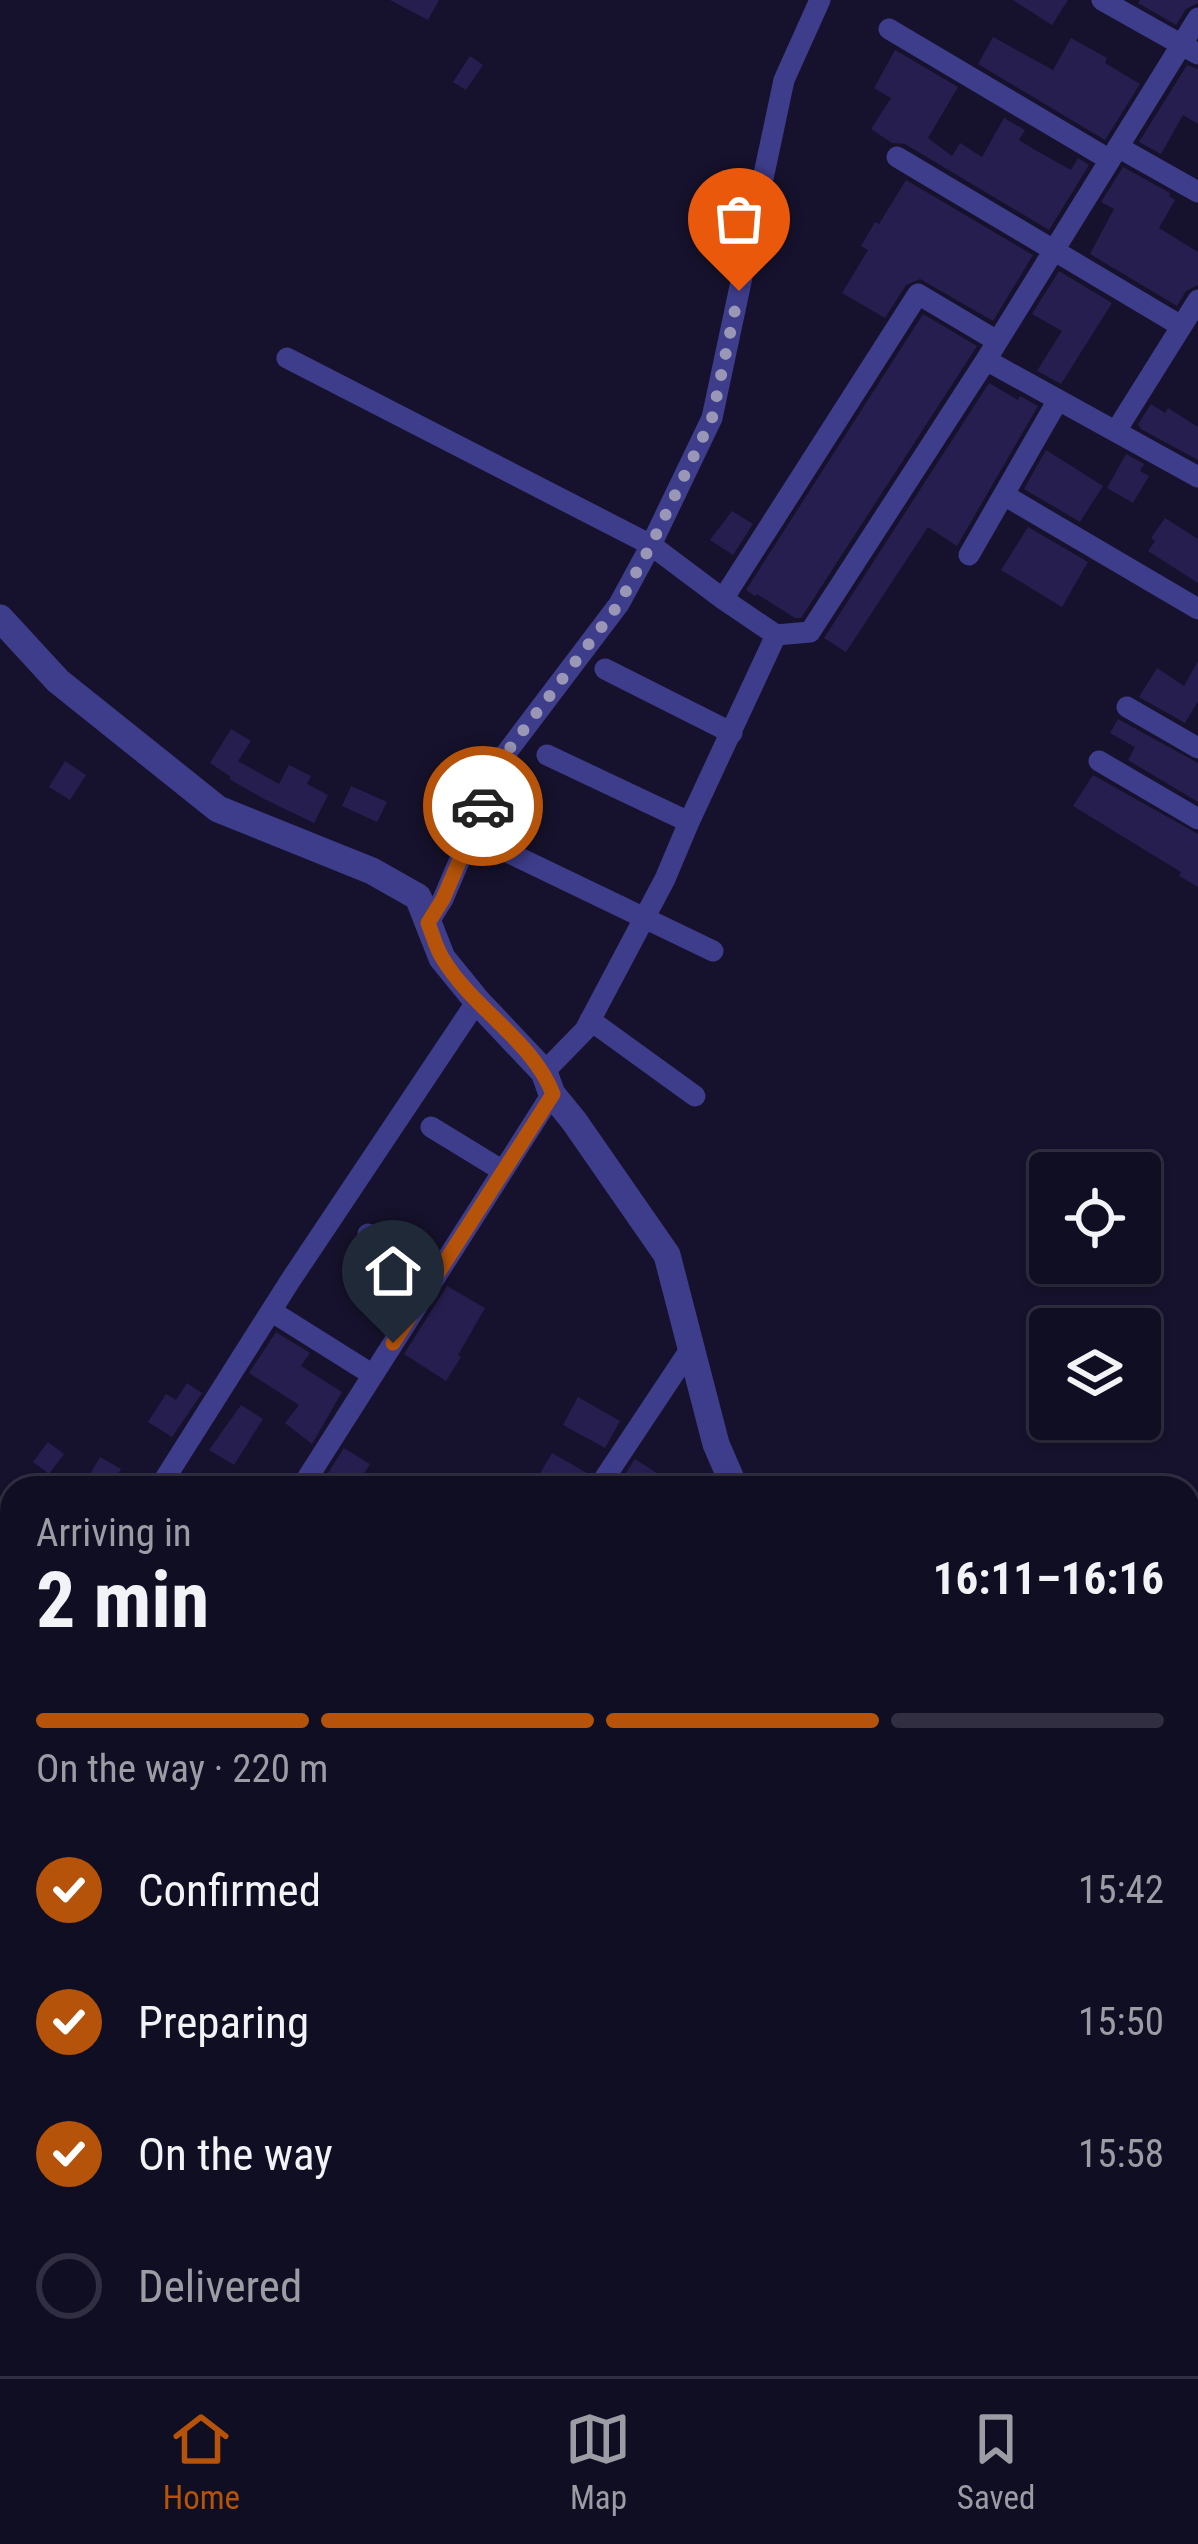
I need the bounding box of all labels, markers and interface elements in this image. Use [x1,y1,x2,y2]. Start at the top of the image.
pin [688,168,790,291]
icon: bag [706,186,772,252]
courier [423,746,543,866]
icon: car [450,773,516,839]
map controls [1029,1152,1161,1440]
button: locate [1029,1152,1161,1284]
pin [342,1220,444,1343]
icon: home [360,1238,426,1304]
button: layers [1029,1308,1161,1440]
text: Arriving in [36,1510,192,1556]
text: 16:11–16:16 [933,1552,1164,1605]
text: 2 min [36,1555,209,1646]
text: On the way · 220 m [36,1746,328,1792]
icon: check [36,1857,102,1923]
text: Confirmed [138,1864,321,1917]
text: 15:42 [1078,1867,1164,1913]
icon: check [36,1989,102,2055]
text: Preparing [138,1996,309,2049]
text: 15:50 [1078,1999,1164,2045]
icon: check [36,2121,102,2187]
text: On the way [138,2128,333,2181]
text: 15:58 [1078,2131,1164,2177]
text: Delivered [138,2260,302,2313]
tab: Home [163,2406,240,2517]
tab: Map [565,2406,631,2517]
tab: Saved [957,2406,1035,2517]

